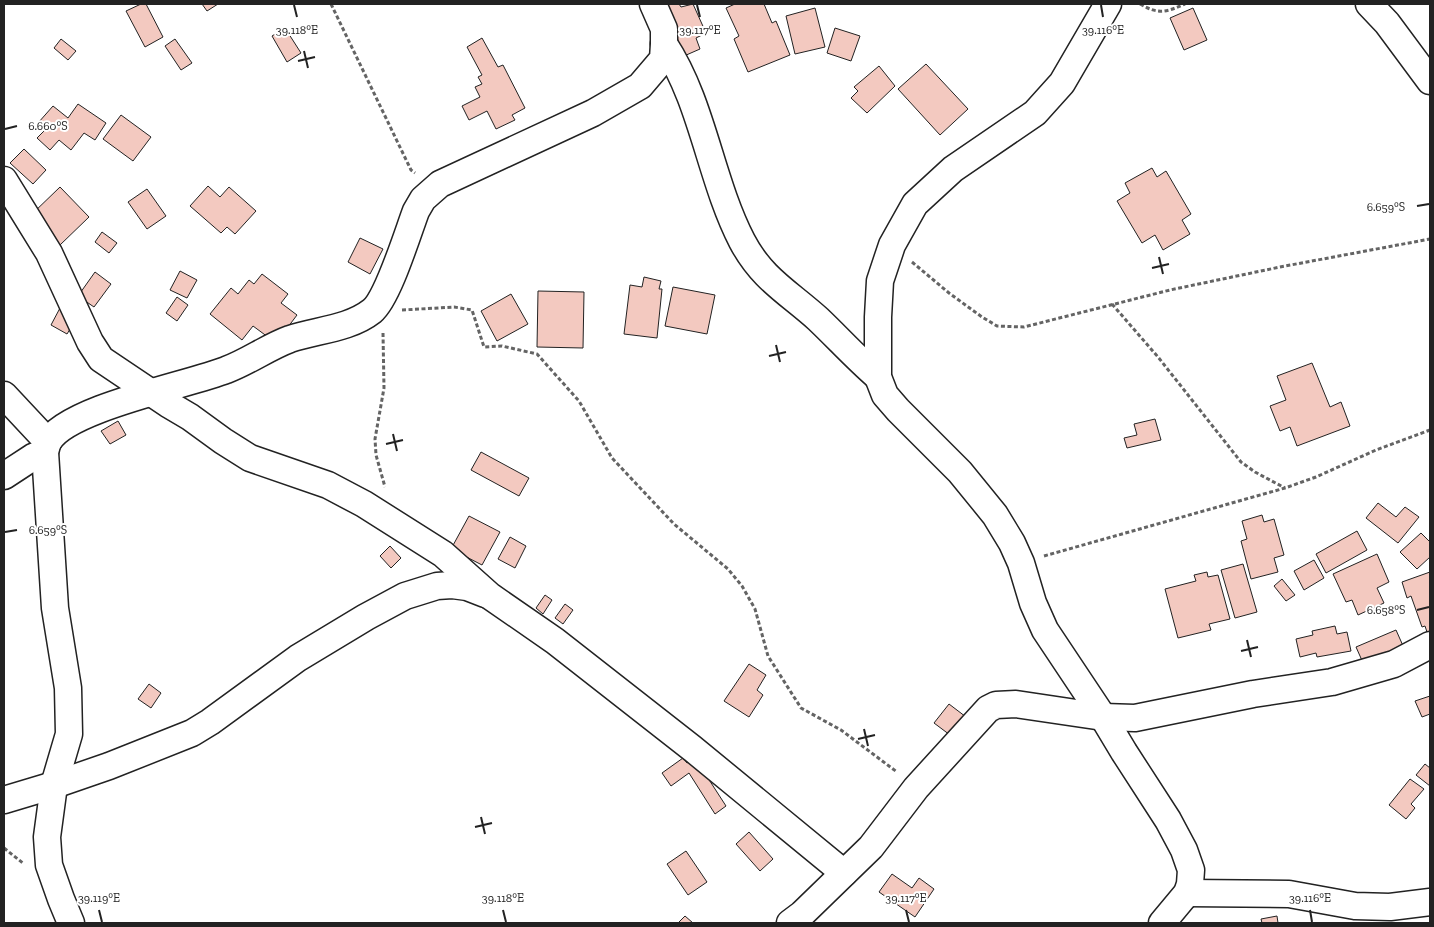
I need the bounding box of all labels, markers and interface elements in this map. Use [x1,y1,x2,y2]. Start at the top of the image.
text: 39.118°E [276,23,318,37]
text: 39.117°E [679,23,721,37]
text: 39.116°E [1082,23,1124,37]
text: 6.660°S [28,119,68,133]
text: 6.659°S [1367,200,1405,214]
text: 6.659°S [29,523,67,537]
text: 6.658°S [1367,603,1405,617]
text: 39.119°E [78,891,120,905]
text: 39.118°E [482,891,524,905]
text: 39.117°E [885,891,927,905]
text: 39.116°E [1289,891,1331,905]

